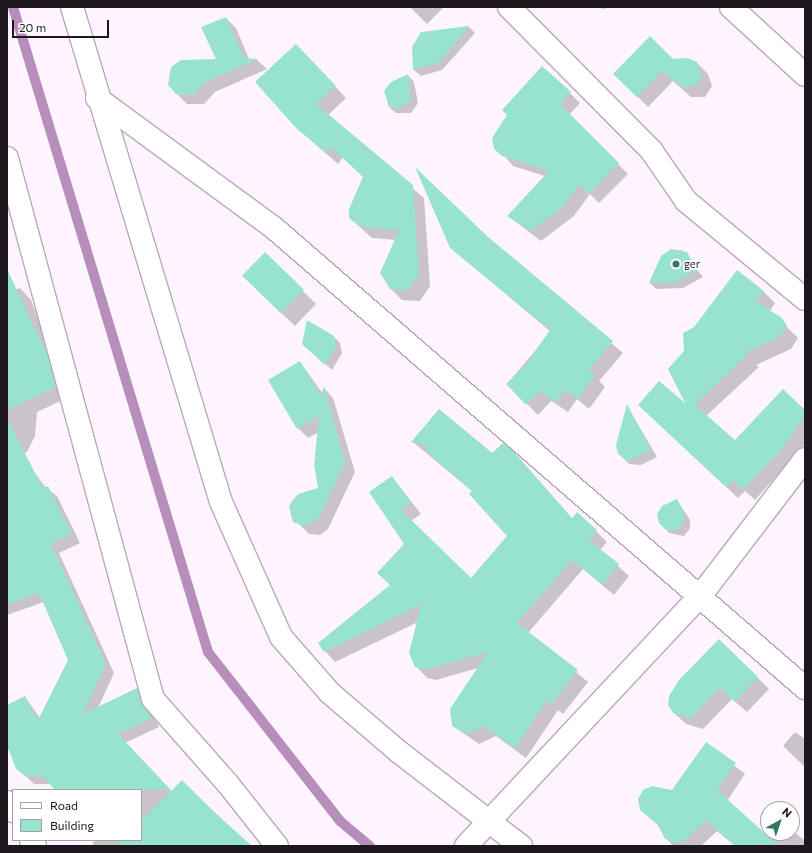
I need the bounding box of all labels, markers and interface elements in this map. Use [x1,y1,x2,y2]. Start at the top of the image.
scale bar [14,12,111,38]
text: 20 m [19,20,46,34]
place label: ger [684,257,700,271]
marker: ger [671,259,681,269]
legend [12,789,142,841]
text: Road [50,798,78,812]
north arrow [760,801,800,841]
text: N [780,805,795,820]
text: Building [50,818,94,832]

